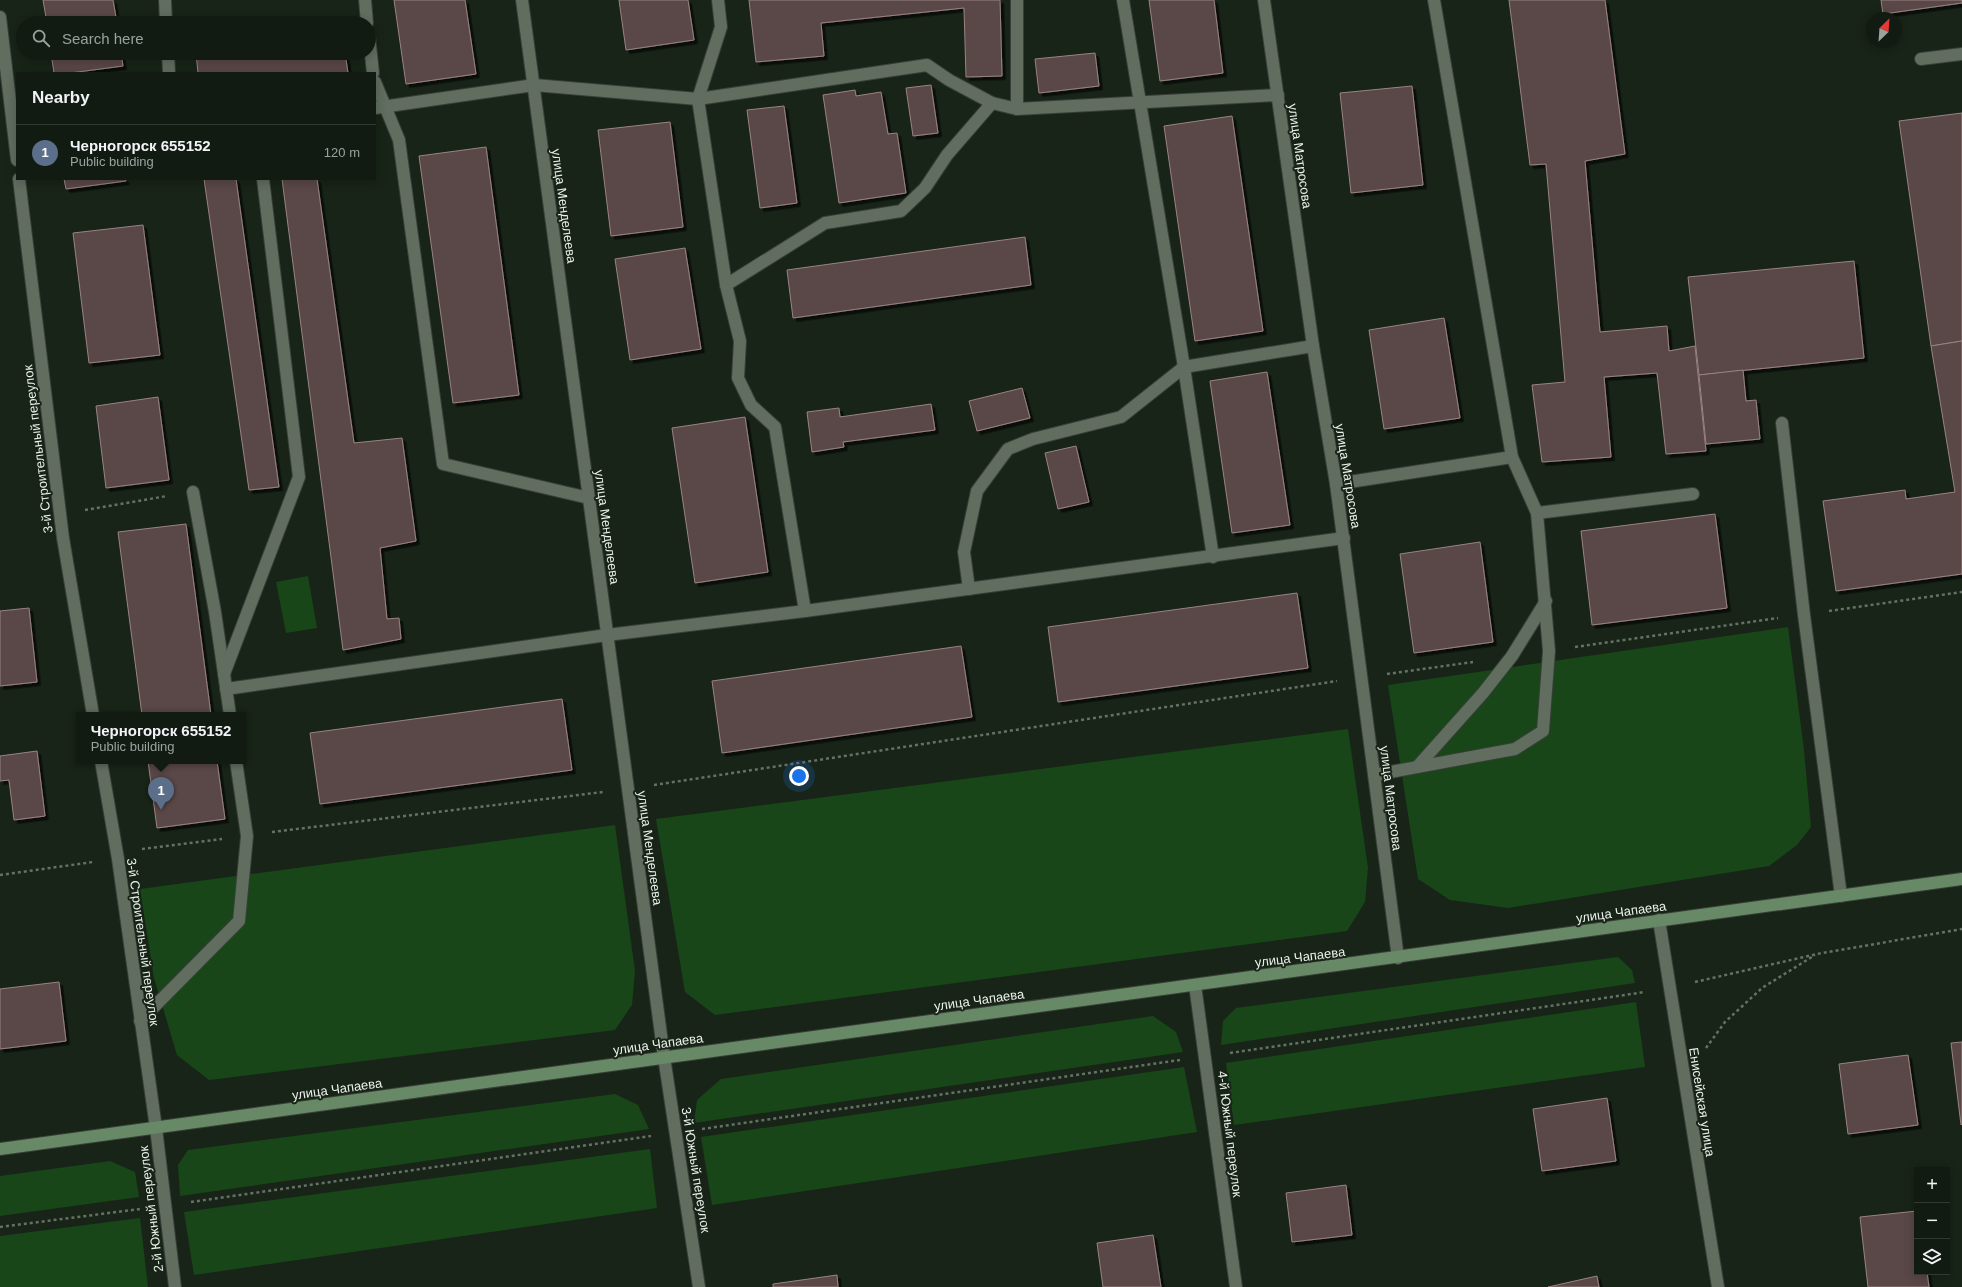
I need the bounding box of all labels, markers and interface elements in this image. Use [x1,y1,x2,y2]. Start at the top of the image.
north arrow [1866,12,1902,48]
search box [16,16,376,60]
icon: search [30,27,52,49]
text: Search here [62,30,144,47]
text: Nearby [32,88,90,107]
street label: улица Матросова [1285,103,1315,210]
text: Черногорск 655152 [70,137,211,154]
text: 1 [41,145,49,160]
text: 120 m [324,145,360,160]
street label: улица Менделеева [549,148,580,265]
text: Public building [70,154,154,169]
street label: 3-й Строительный переулок [20,364,56,534]
street label: улица Матросова [1332,423,1364,530]
street label: улица Менделеева [592,469,623,586]
popup [76,712,246,764]
text: Черногорск 655152 [91,722,231,739]
text: Public building [91,739,174,754]
street label: улица Матросова [1377,745,1405,852]
your location [789,766,809,786]
pin: 1 [148,777,174,810]
street label: улица Менделеева [635,790,666,907]
street label: 3-й Строительный переулок [124,857,162,1027]
street label: улица Чапаева [1575,898,1668,926]
street label: улица Чапаева [1254,944,1347,970]
street label: улица Чапаева [933,986,1026,1014]
street label: улица Чапаева [612,1030,705,1058]
street label: Енисейская улица [1686,1046,1718,1158]
street label: 4-й Южный переулок [1215,1070,1245,1198]
street label: улица Чапаева [291,1075,384,1103]
street label: 3-й Южный переулок [679,1106,713,1234]
street label: 2-й Южный переулок [136,1145,166,1273]
map controls [1914,1167,1950,1275]
button: + [1914,1167,1950,1203]
button: − [1914,1203,1950,1239]
button: layers [1914,1239,1950,1275]

